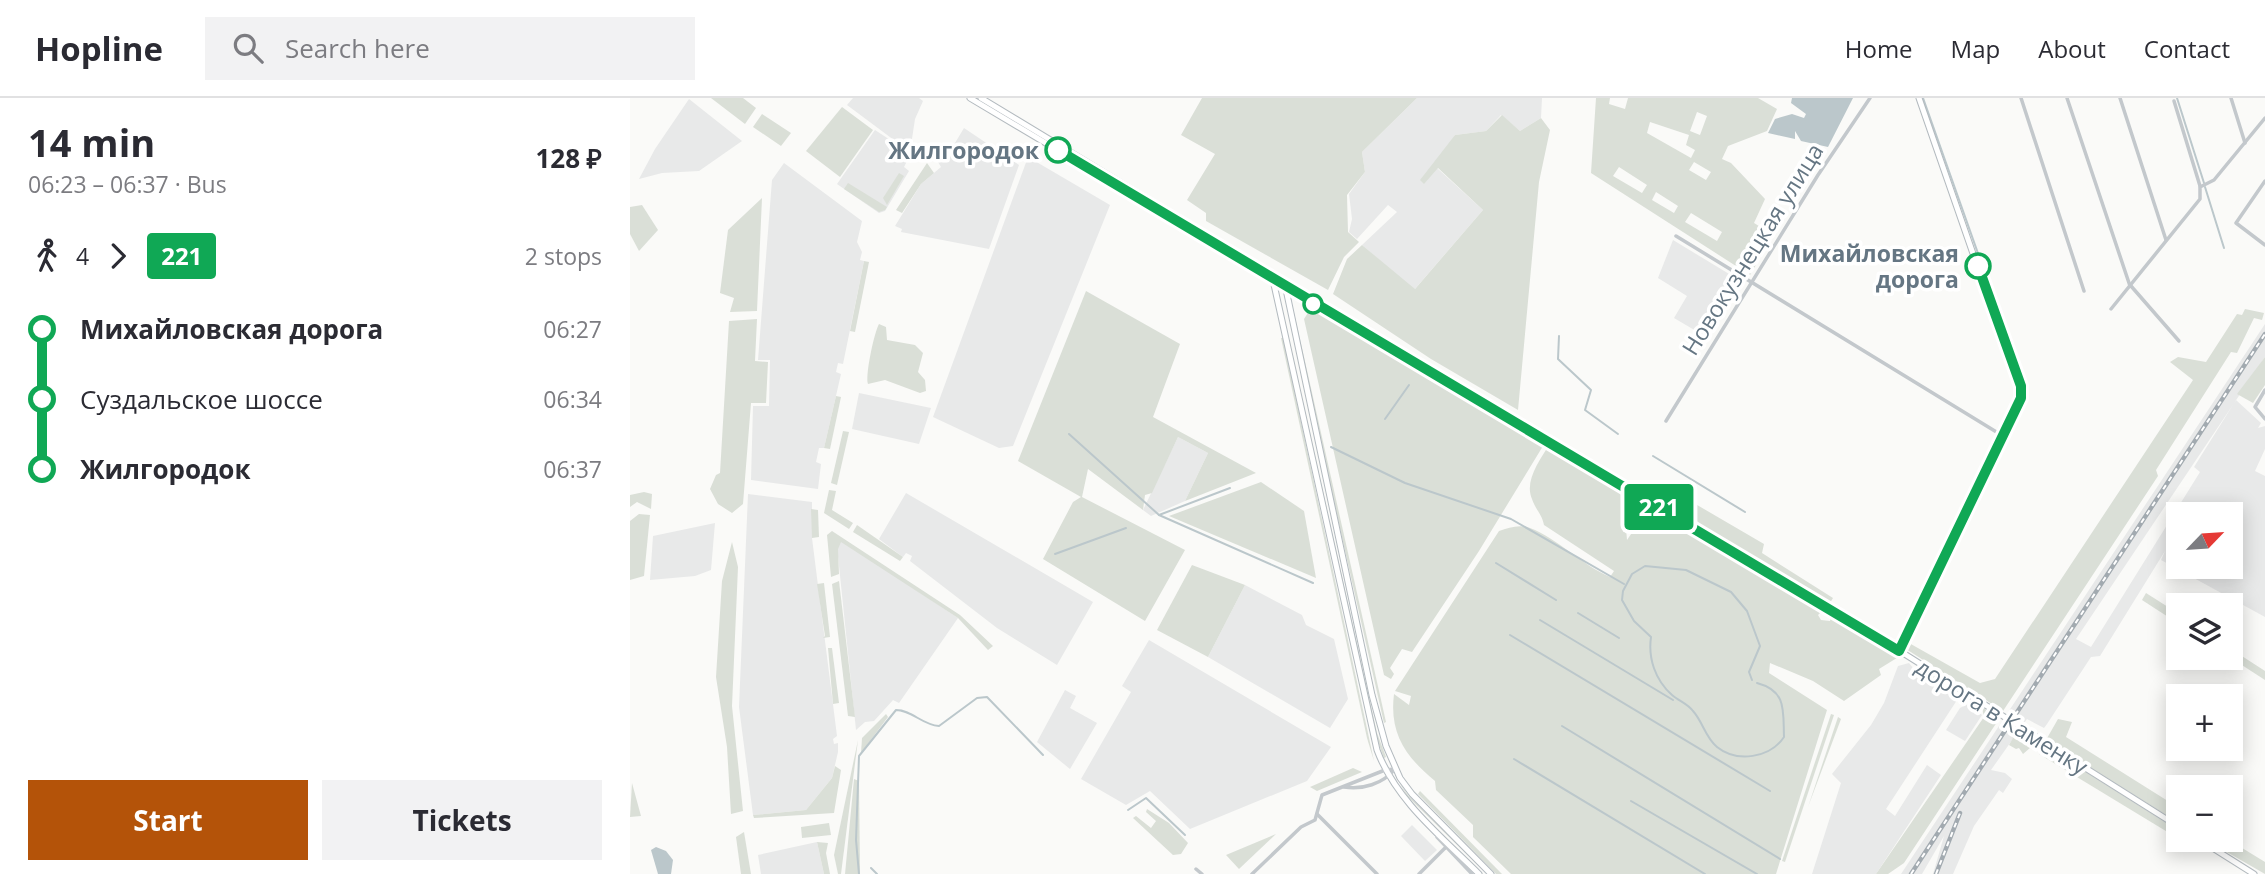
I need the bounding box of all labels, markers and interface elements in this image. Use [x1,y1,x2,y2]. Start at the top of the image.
search box [205,17,695,80]
text: Hopline [35,26,163,71]
icon: search [229,29,267,67]
text: Search here [285,30,430,66]
text: Home [1845,32,1913,65]
text: Map [1951,32,2000,65]
text: About [2038,32,2106,65]
text: Contact [2144,32,2230,65]
text: 14 min [28,116,155,168]
place label: Жилгородок [888,134,1040,166]
marker: Жилгородок [1045,137,1071,163]
street label: Новокузнецкая улица [1674,137,1830,361]
text: 128 ₽ [536,140,602,176]
text: 06:23 – 06:37 · Bus [28,168,227,200]
icon: walk [28,237,66,275]
icon: forward [99,237,137,275]
place label: Михайловская дорога [1780,237,1959,295]
text: 221 [161,239,202,272]
text: 4 [76,240,89,272]
text: 2 stops [525,240,602,272]
marker: Михайловская дорога [1965,253,1991,279]
unlabelled marker [1303,294,1323,314]
text: Михайловская дорога [80,311,383,347]
text: 06:27 [543,313,602,345]
text: Суздальское шоссе [80,381,323,417]
text: 06:34 [543,383,602,415]
text: Жилгородок [80,451,251,487]
text: 06:37 [543,453,602,485]
line badge: 221 [1619,484,1699,530]
text: 221 [1638,490,1680,523]
north arrow [2166,502,2244,579]
map controls [2166,502,2243,852]
button: layers [2166,593,2243,670]
street label: дорога в Каменку [1910,650,2095,782]
button: + [2166,684,2243,761]
button: − [2166,775,2243,852]
button: Start [28,780,308,860]
button: Tickets [322,780,602,860]

